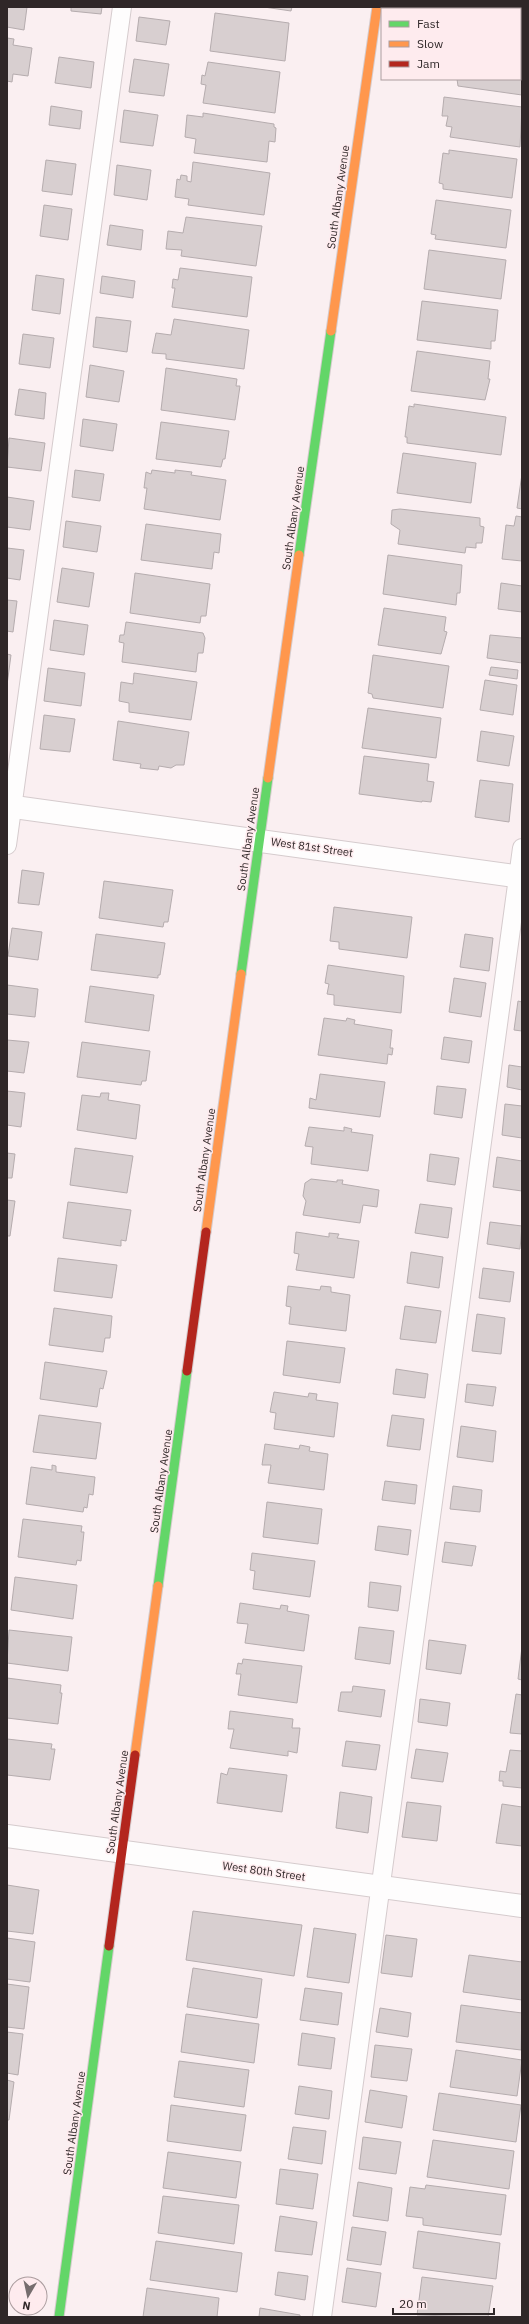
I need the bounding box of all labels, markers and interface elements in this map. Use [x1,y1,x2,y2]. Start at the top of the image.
legend [381,8,521,80]
text: Fast [417,16,440,31]
text: Slow [417,36,443,51]
text: Jam [417,56,440,71]
street label: South Albany Avenue [324,144,352,250]
street label: South Albany Avenue [279,465,307,571]
street label: South Albany Avenue [234,786,262,892]
street label: West 81st Street [270,834,354,860]
street label: South Albany Avenue [190,1107,218,1213]
street label: South Albany Avenue [147,1428,175,1534]
street label: South Albany Avenue [103,1749,131,1855]
street label: West 80th Street [222,1858,306,1884]
street label: South Albany Avenue [60,2070,88,2176]
north arrow [8,2276,48,2316]
scale bar [393,2290,494,2316]
text: 20 m [399,2296,427,2311]
text: N [21,2298,31,2313]

